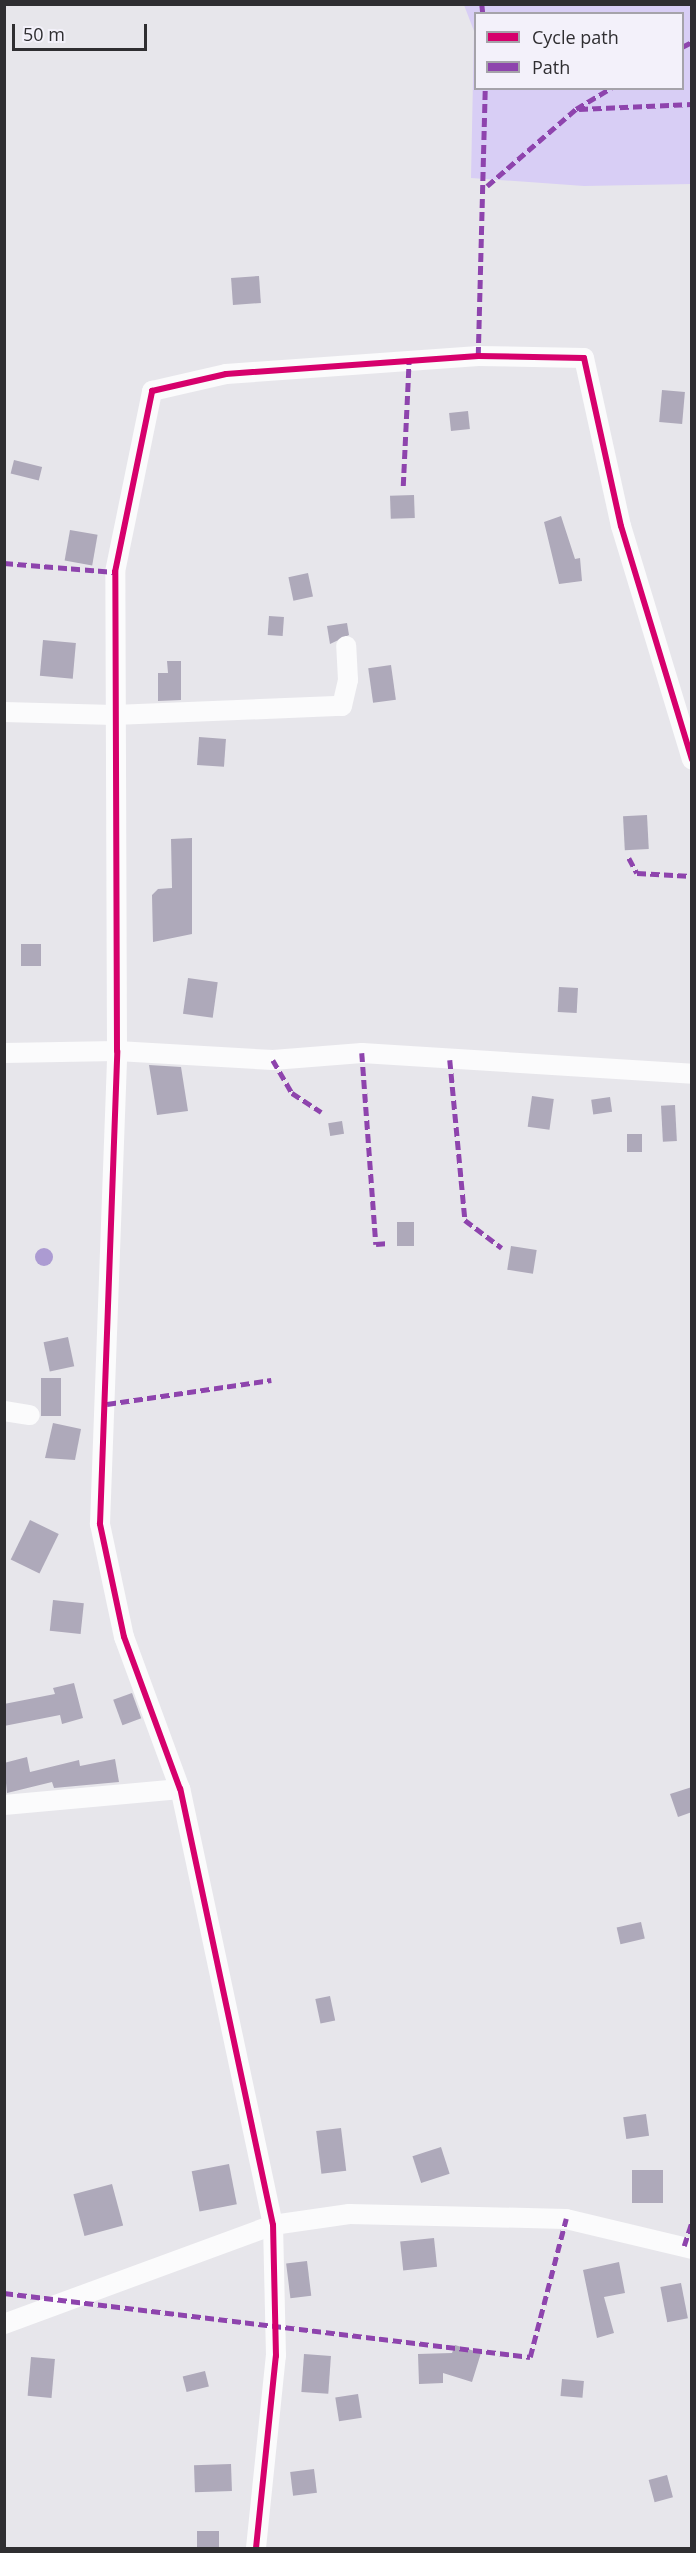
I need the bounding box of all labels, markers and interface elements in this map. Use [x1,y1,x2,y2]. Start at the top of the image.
scale bar [15,12,150,50]
legend [474,12,684,90]
text: 50 m [23,22,65,46]
text: Cycle path [532,25,619,49]
text: Path [532,55,570,79]

